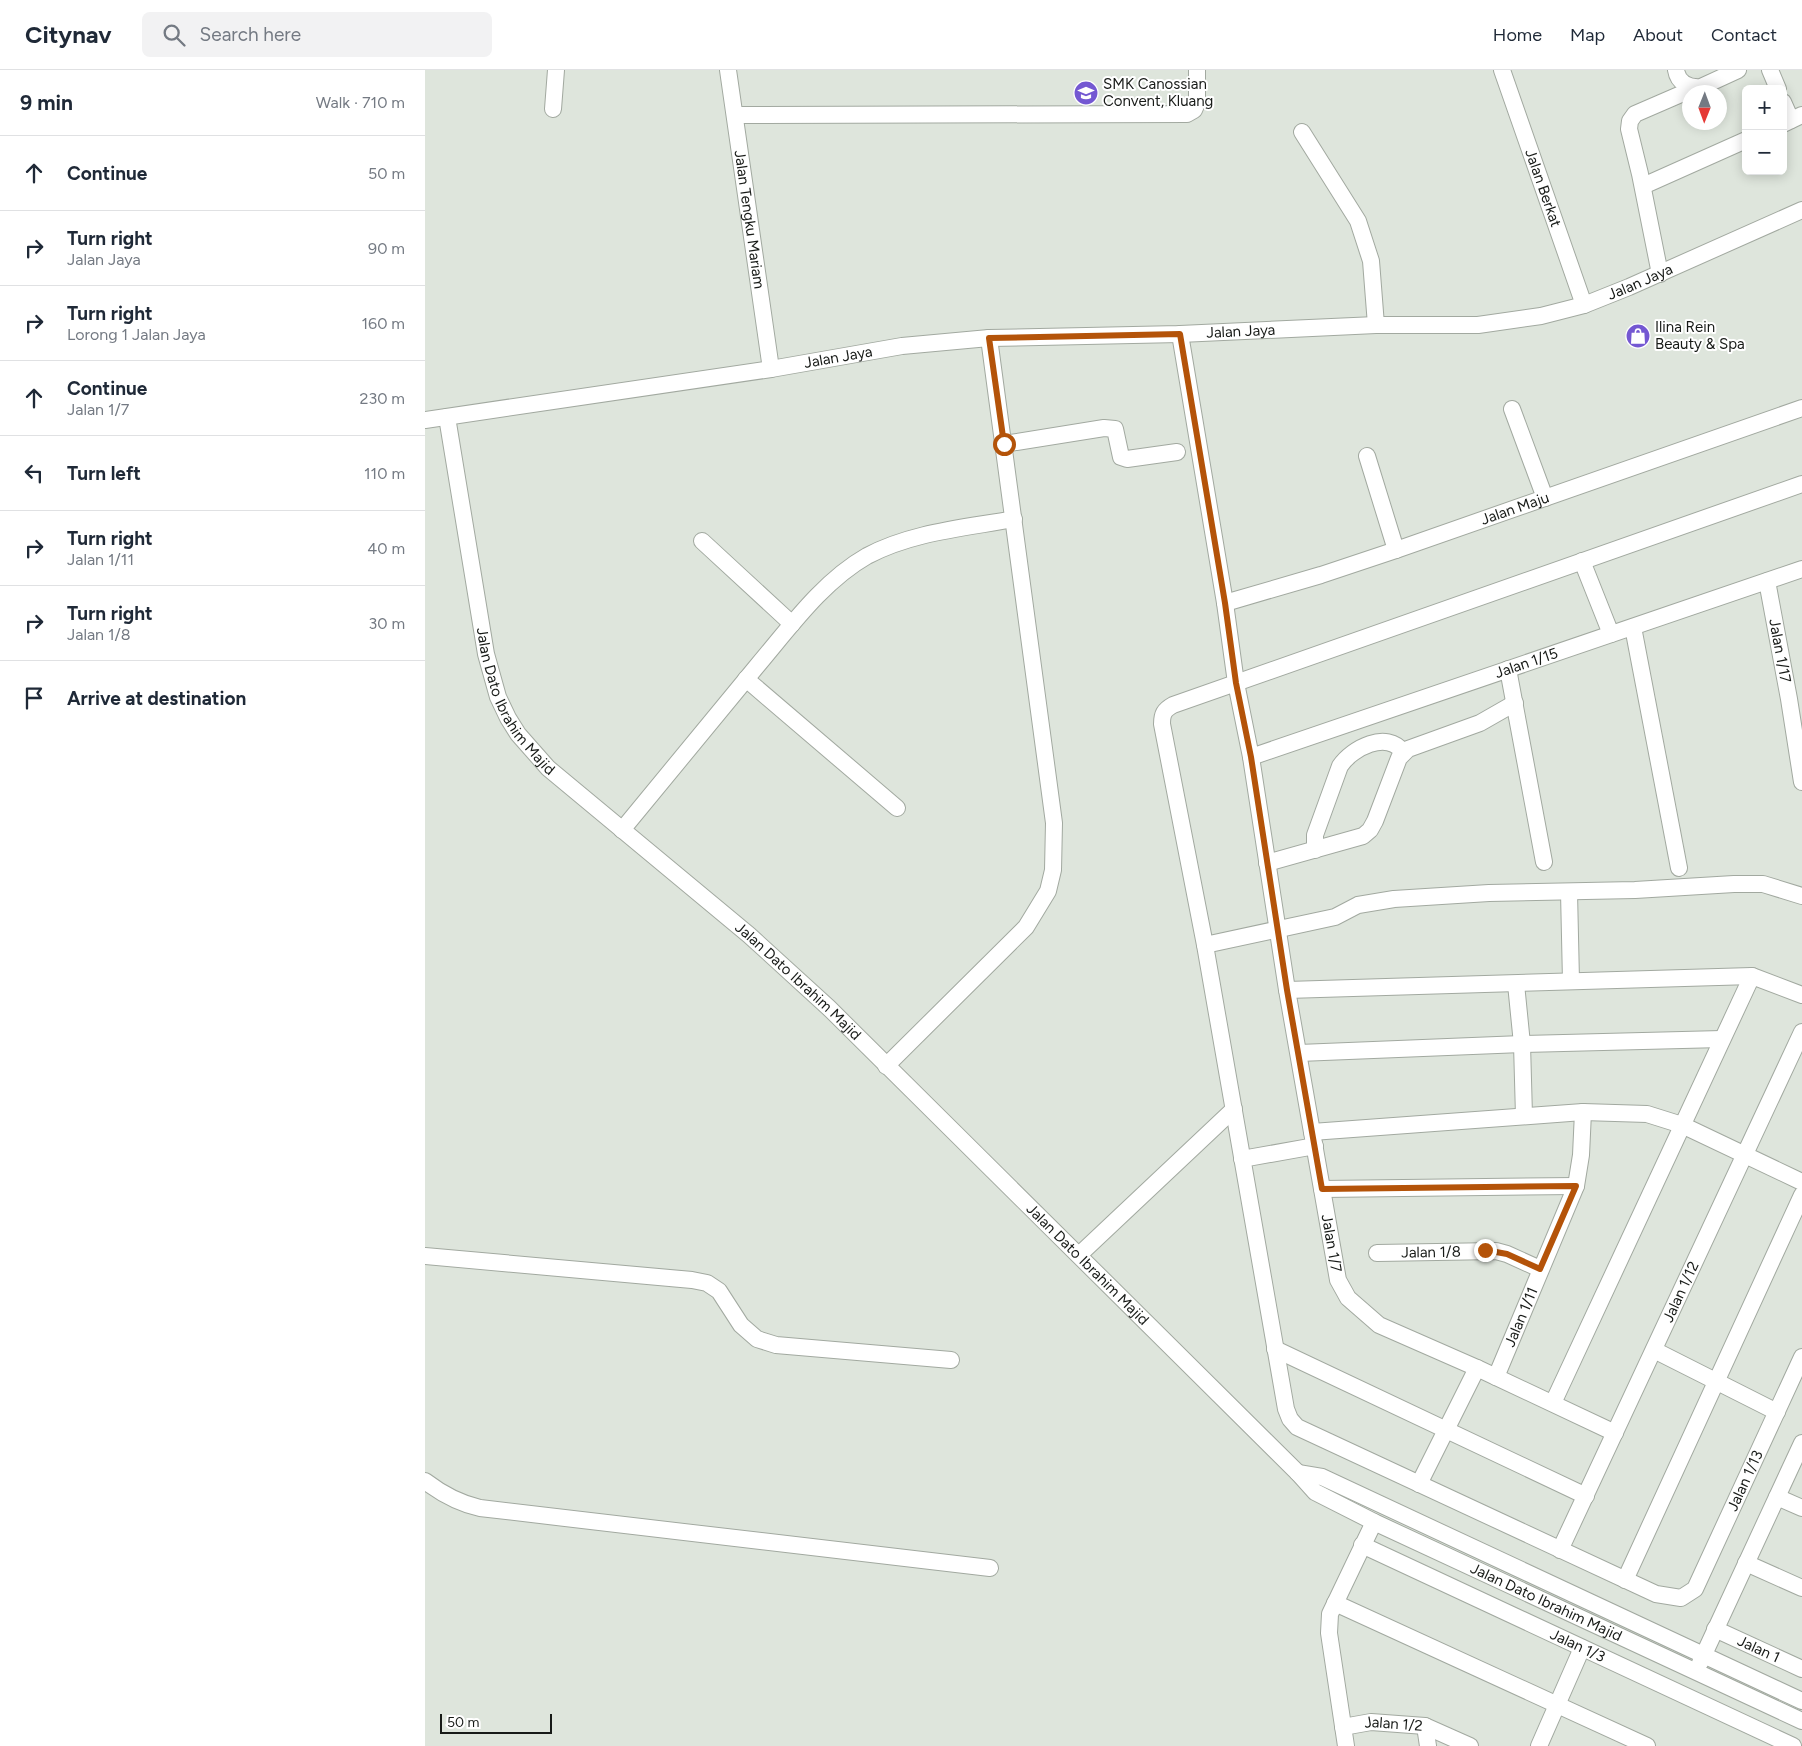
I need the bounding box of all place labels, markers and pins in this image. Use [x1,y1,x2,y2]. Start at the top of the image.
place label: SMK Canossian Convent, Kluang [1103,75,1213,110]
school or university icon: SMK Canossian Convent, Kluang [1073,80,1099,106]
place label: Ilina Rein Beauty & Spa [1655,318,1745,353]
shop icon: Ilina Rein Beauty & Spa [1625,323,1651,349]

